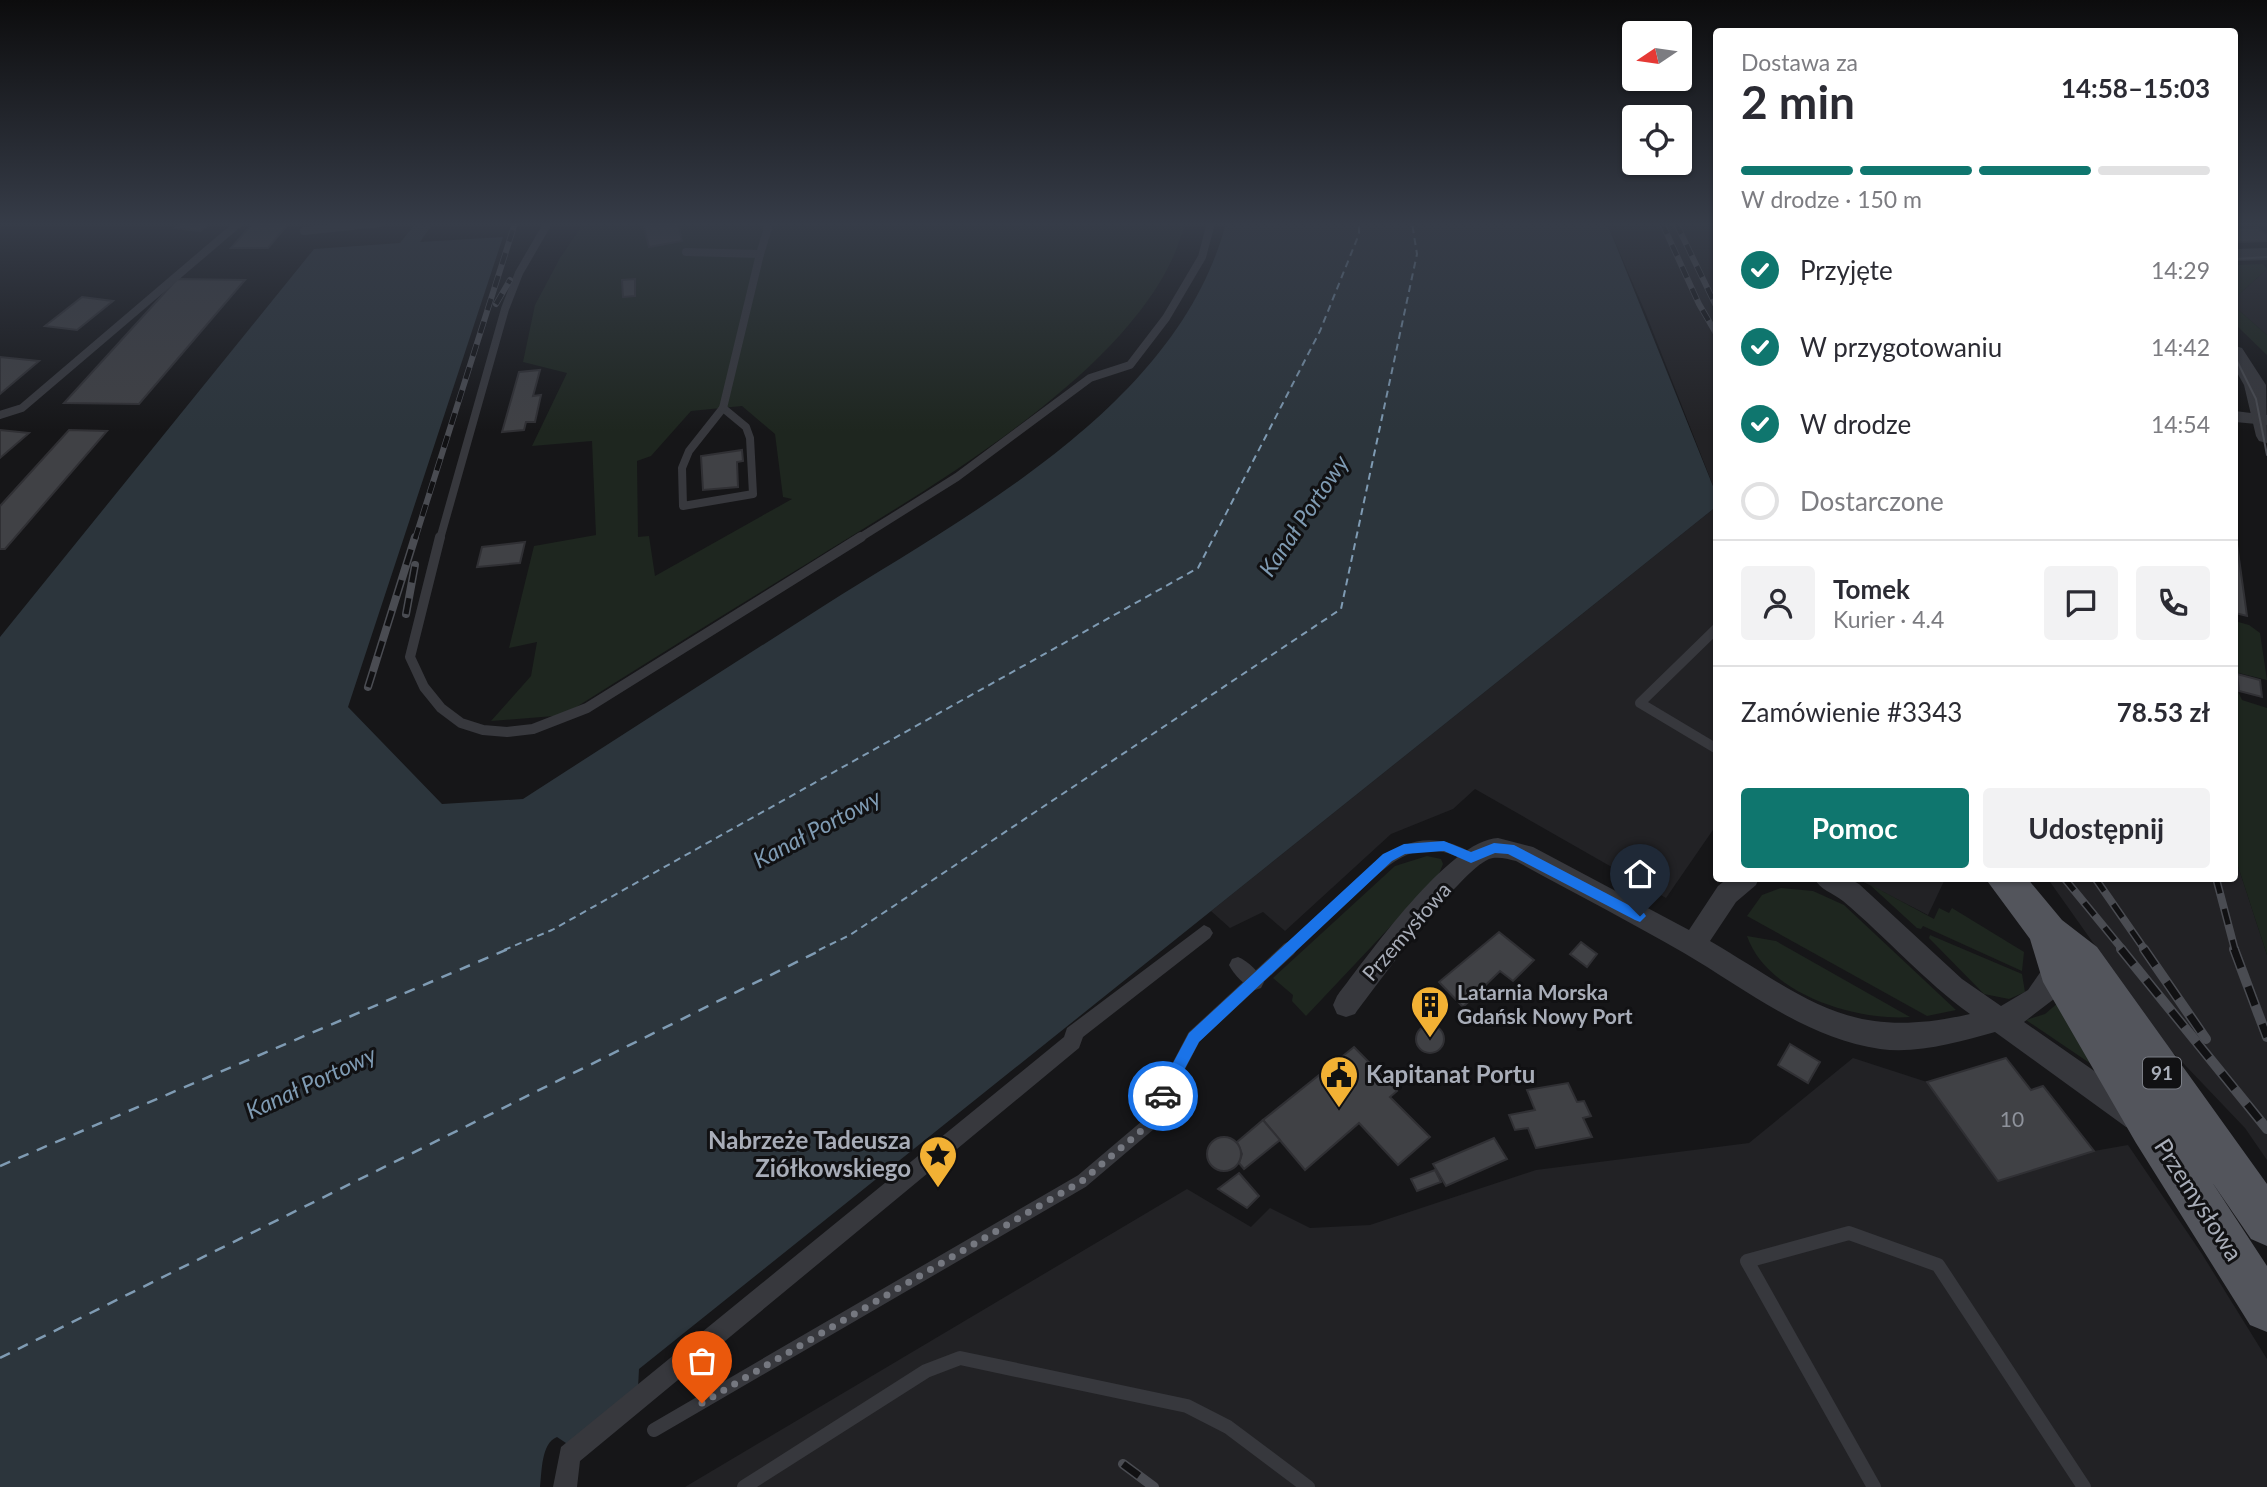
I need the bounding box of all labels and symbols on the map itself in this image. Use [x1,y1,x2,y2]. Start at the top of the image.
north arrow [1622,21,1692,91]
water label: Kanał Portowy [1252,449,1355,581]
water label: Kanał Portowy [748,782,886,873]
pin [1610,844,1670,916]
street label: Przemysłowa [1356,877,1455,985]
place label: Latarnia Morska Gdańsk Nowy Port [1457,979,1633,1028]
building icon: Latarnia Morska Gdańsk Nowy Port [1409,984,1451,1039]
water label: Kanał Portowy [241,1039,381,1124]
public building icon: Kapitanat Portu [1318,1054,1360,1109]
road number: 91 [2143,1058,2181,1088]
place label: Kapitanat Portu [1366,1059,1535,1088]
courier [1128,1061,1198,1131]
house number: 10 [2000,1106,2024,1131]
place label: Nabrzeże Tadeusza Ziółkowskiego [708,1125,911,1182]
street label: Przemysłowa [2149,1133,2249,1266]
place icon: Nabrzeże Tadeusza Ziółkowskiego [917,1134,959,1189]
pin [672,1331,732,1403]

